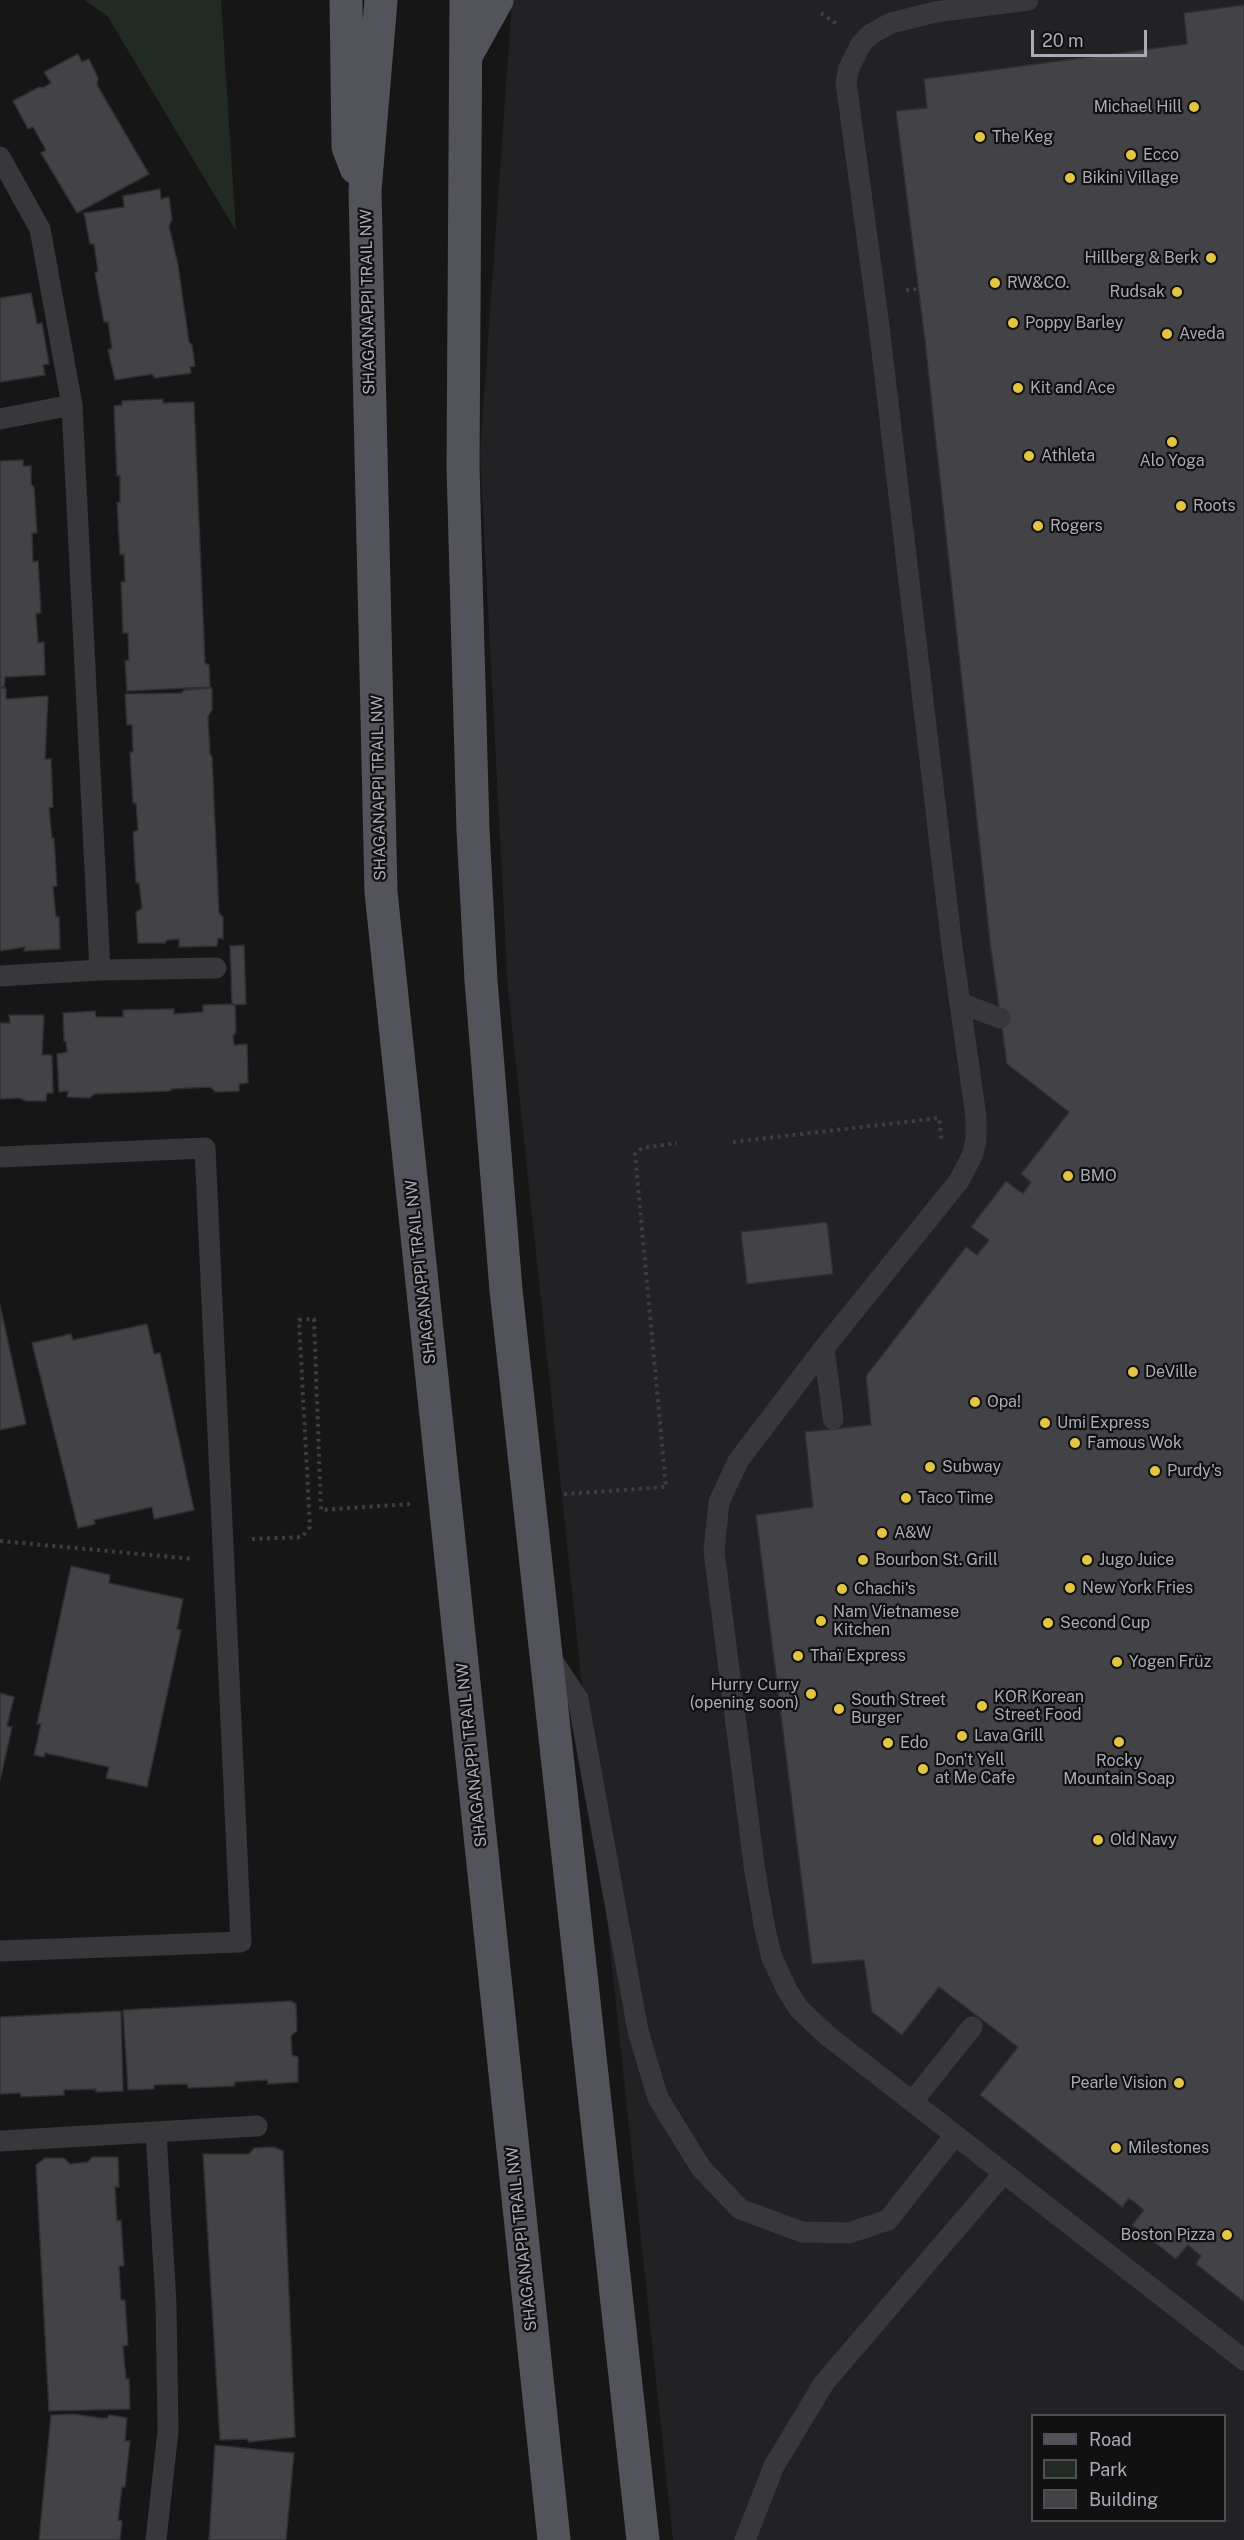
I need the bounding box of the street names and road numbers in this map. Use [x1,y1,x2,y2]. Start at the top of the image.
street label: SHAGANAPPI TRAIL NW [357,209,379,395]
street label: SHAGANAPPI TRAIL NW [368,695,390,881]
street label: SHAGANAPPI TRAIL NW [402,1179,440,1365]
street label: SHAGANAPPI TRAIL NW [453,1662,491,1848]
street label: SHAGANAPPI TRAIL NW [503,2146,541,2332]

